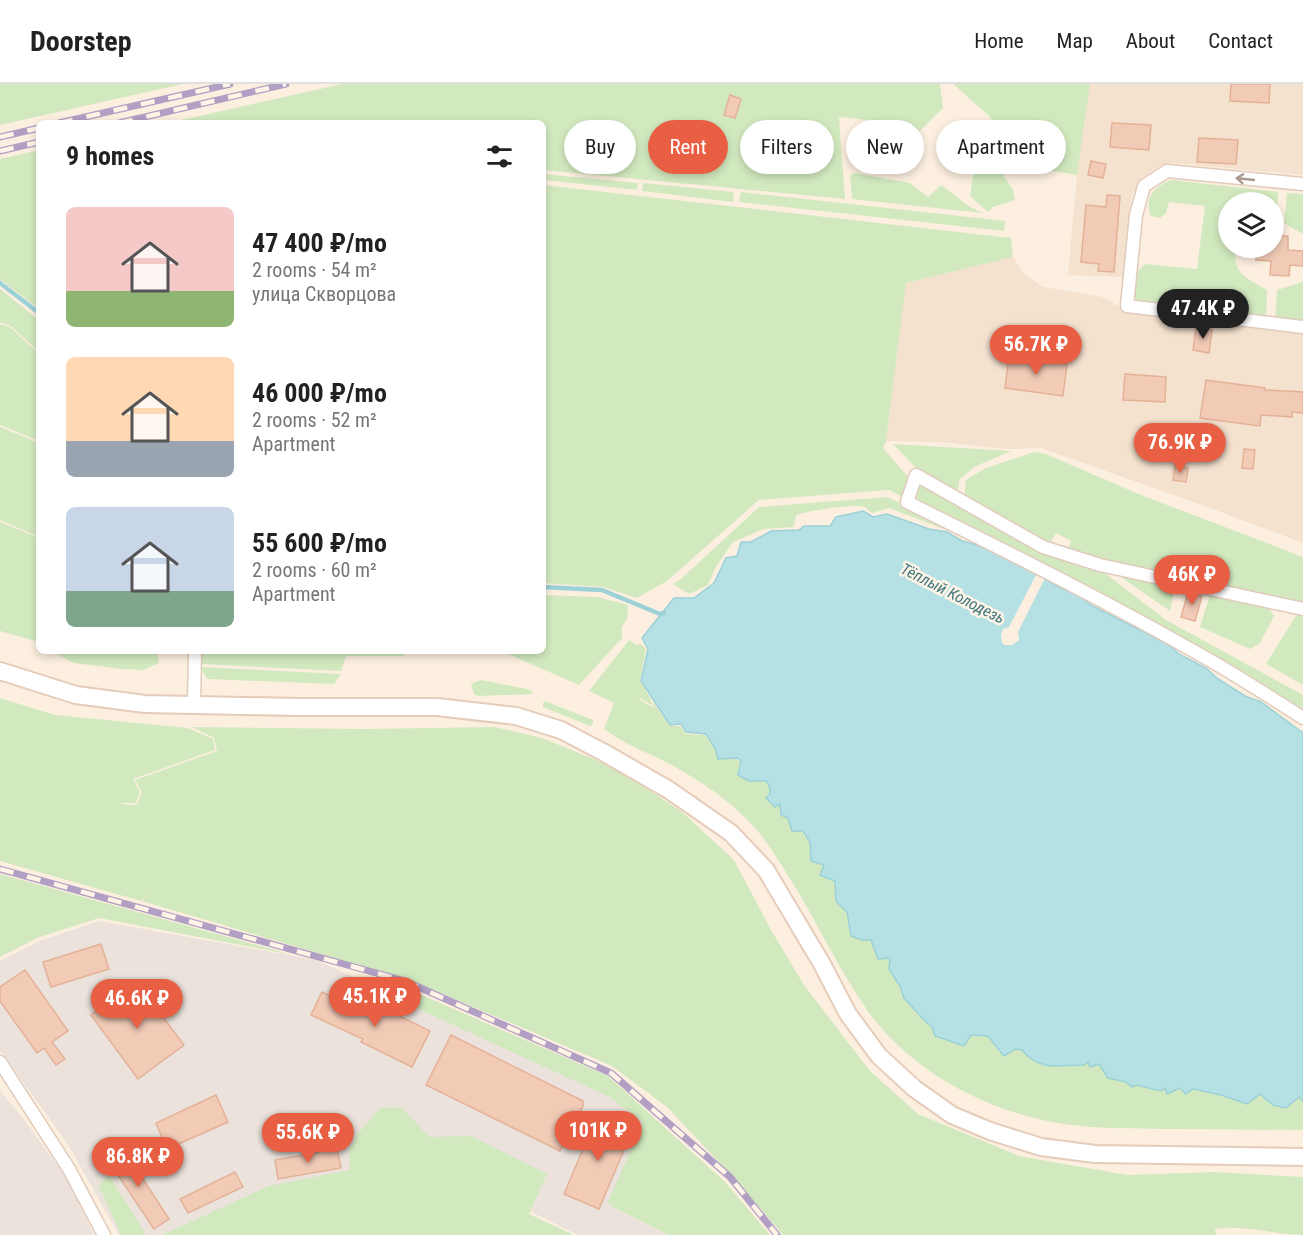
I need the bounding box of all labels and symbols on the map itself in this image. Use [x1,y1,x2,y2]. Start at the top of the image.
one-way arrow [1235,173,1255,184]
pin: 47.4K ₽ [1148,289,1258,340]
pin: 56.7K ₽ [981,325,1091,376]
pin: 76.9K ₽ [1125,423,1235,474]
pin: 46K ₽ [1150,555,1234,606]
water label: Тёплый Колодезь [898,559,1008,628]
pin: 45.1K ₽ [320,977,430,1028]
pin: 46.6K ₽ [82,979,192,1030]
pin: 101K ₽ [549,1111,647,1162]
pin: 55.6K ₽ [253,1113,363,1164]
pin: 86.8K ₽ [83,1137,193,1188]

